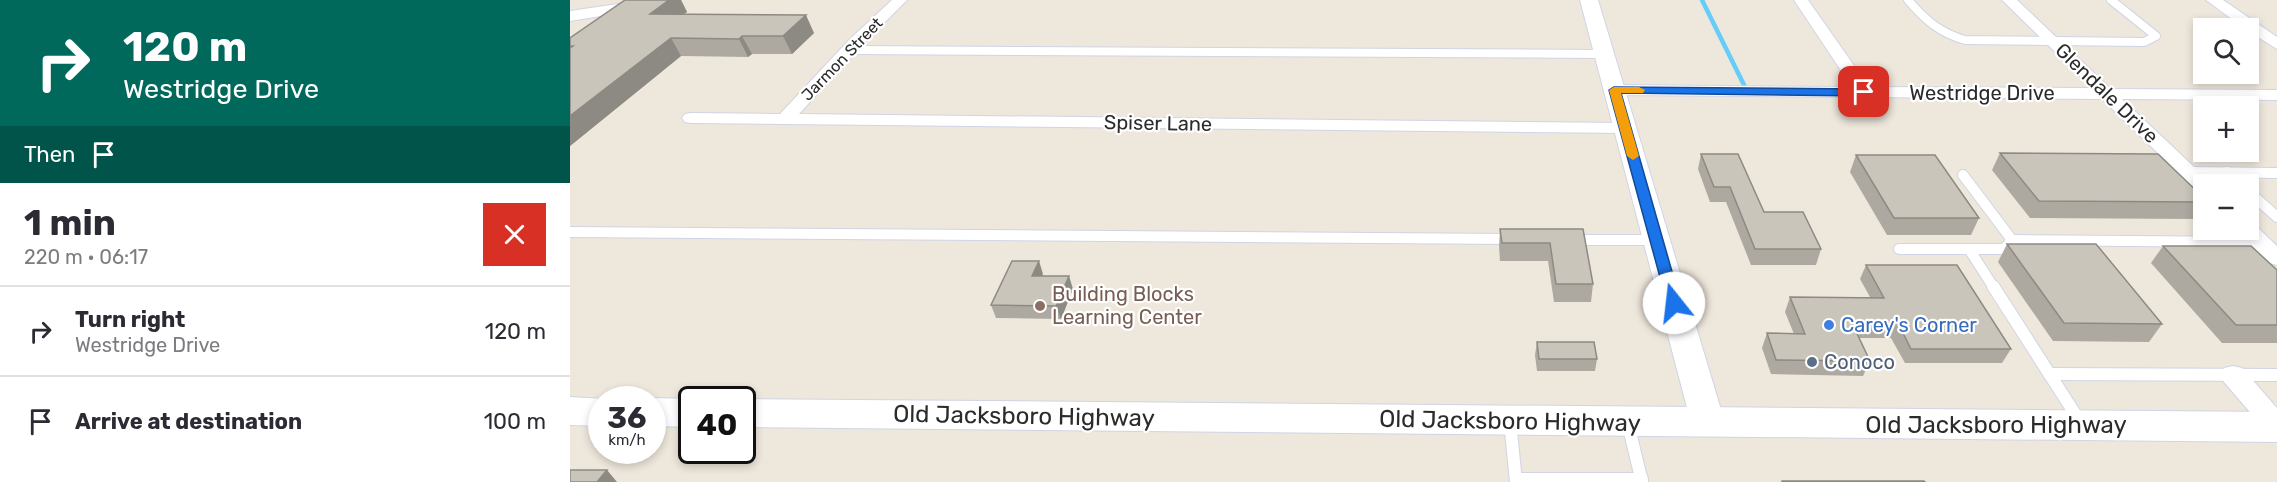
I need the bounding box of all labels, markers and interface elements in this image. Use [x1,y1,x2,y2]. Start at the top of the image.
street label: Jarmon Street [798,13,886,105]
map controls [2193,18,2259,240]
button: search [2193,18,2259,84]
text: 120 m [123,22,247,72]
icon: right [24,24,102,102]
street label: Glendale Drive [2051,38,2163,148]
pin [1838,66,1889,117]
text: Westridge Drive [123,73,319,105]
icon: arrive [1847,75,1880,108]
street label: Westridge Drive [1909,81,2055,105]
button: + [2193,96,2259,162]
street label: Spiser Lane [1104,110,1212,136]
icon: arrive [87,138,120,171]
text: Then [24,141,75,168]
button: − [2193,174,2259,240]
text: 1 min [24,201,116,244]
button: close [483,203,546,266]
text: 220 m · 06:17 [24,245,148,269]
position arrow [1642,271,1706,335]
place label: Building Blocks Learning Center [1052,282,1202,329]
marker: Building Blocks Learning Center [1033,299,1047,313]
text: Turn right [75,306,185,333]
place label: Carey's Corner [1841,313,1977,337]
icon: right [24,315,57,348]
text: 120 m [485,318,546,345]
marker: Carey's Corner [1822,318,1836,332]
text: Westridge Drive [75,333,220,357]
place label: Conoco [1824,350,1895,374]
marker: Conoco [1805,355,1819,369]
speed limit sign: 40 [678,386,756,464]
text: 36 [607,400,647,436]
street label: Old Jacksboro Highway [893,400,1155,432]
icon: arrive [24,405,57,438]
street label: Old Jacksboro Highway [1379,405,1641,437]
text: Arrive at destination [75,408,302,435]
text: 100 m [484,408,546,435]
street label: Old Jacksboro Highway [1865,411,2127,439]
text: km/h [608,431,646,449]

